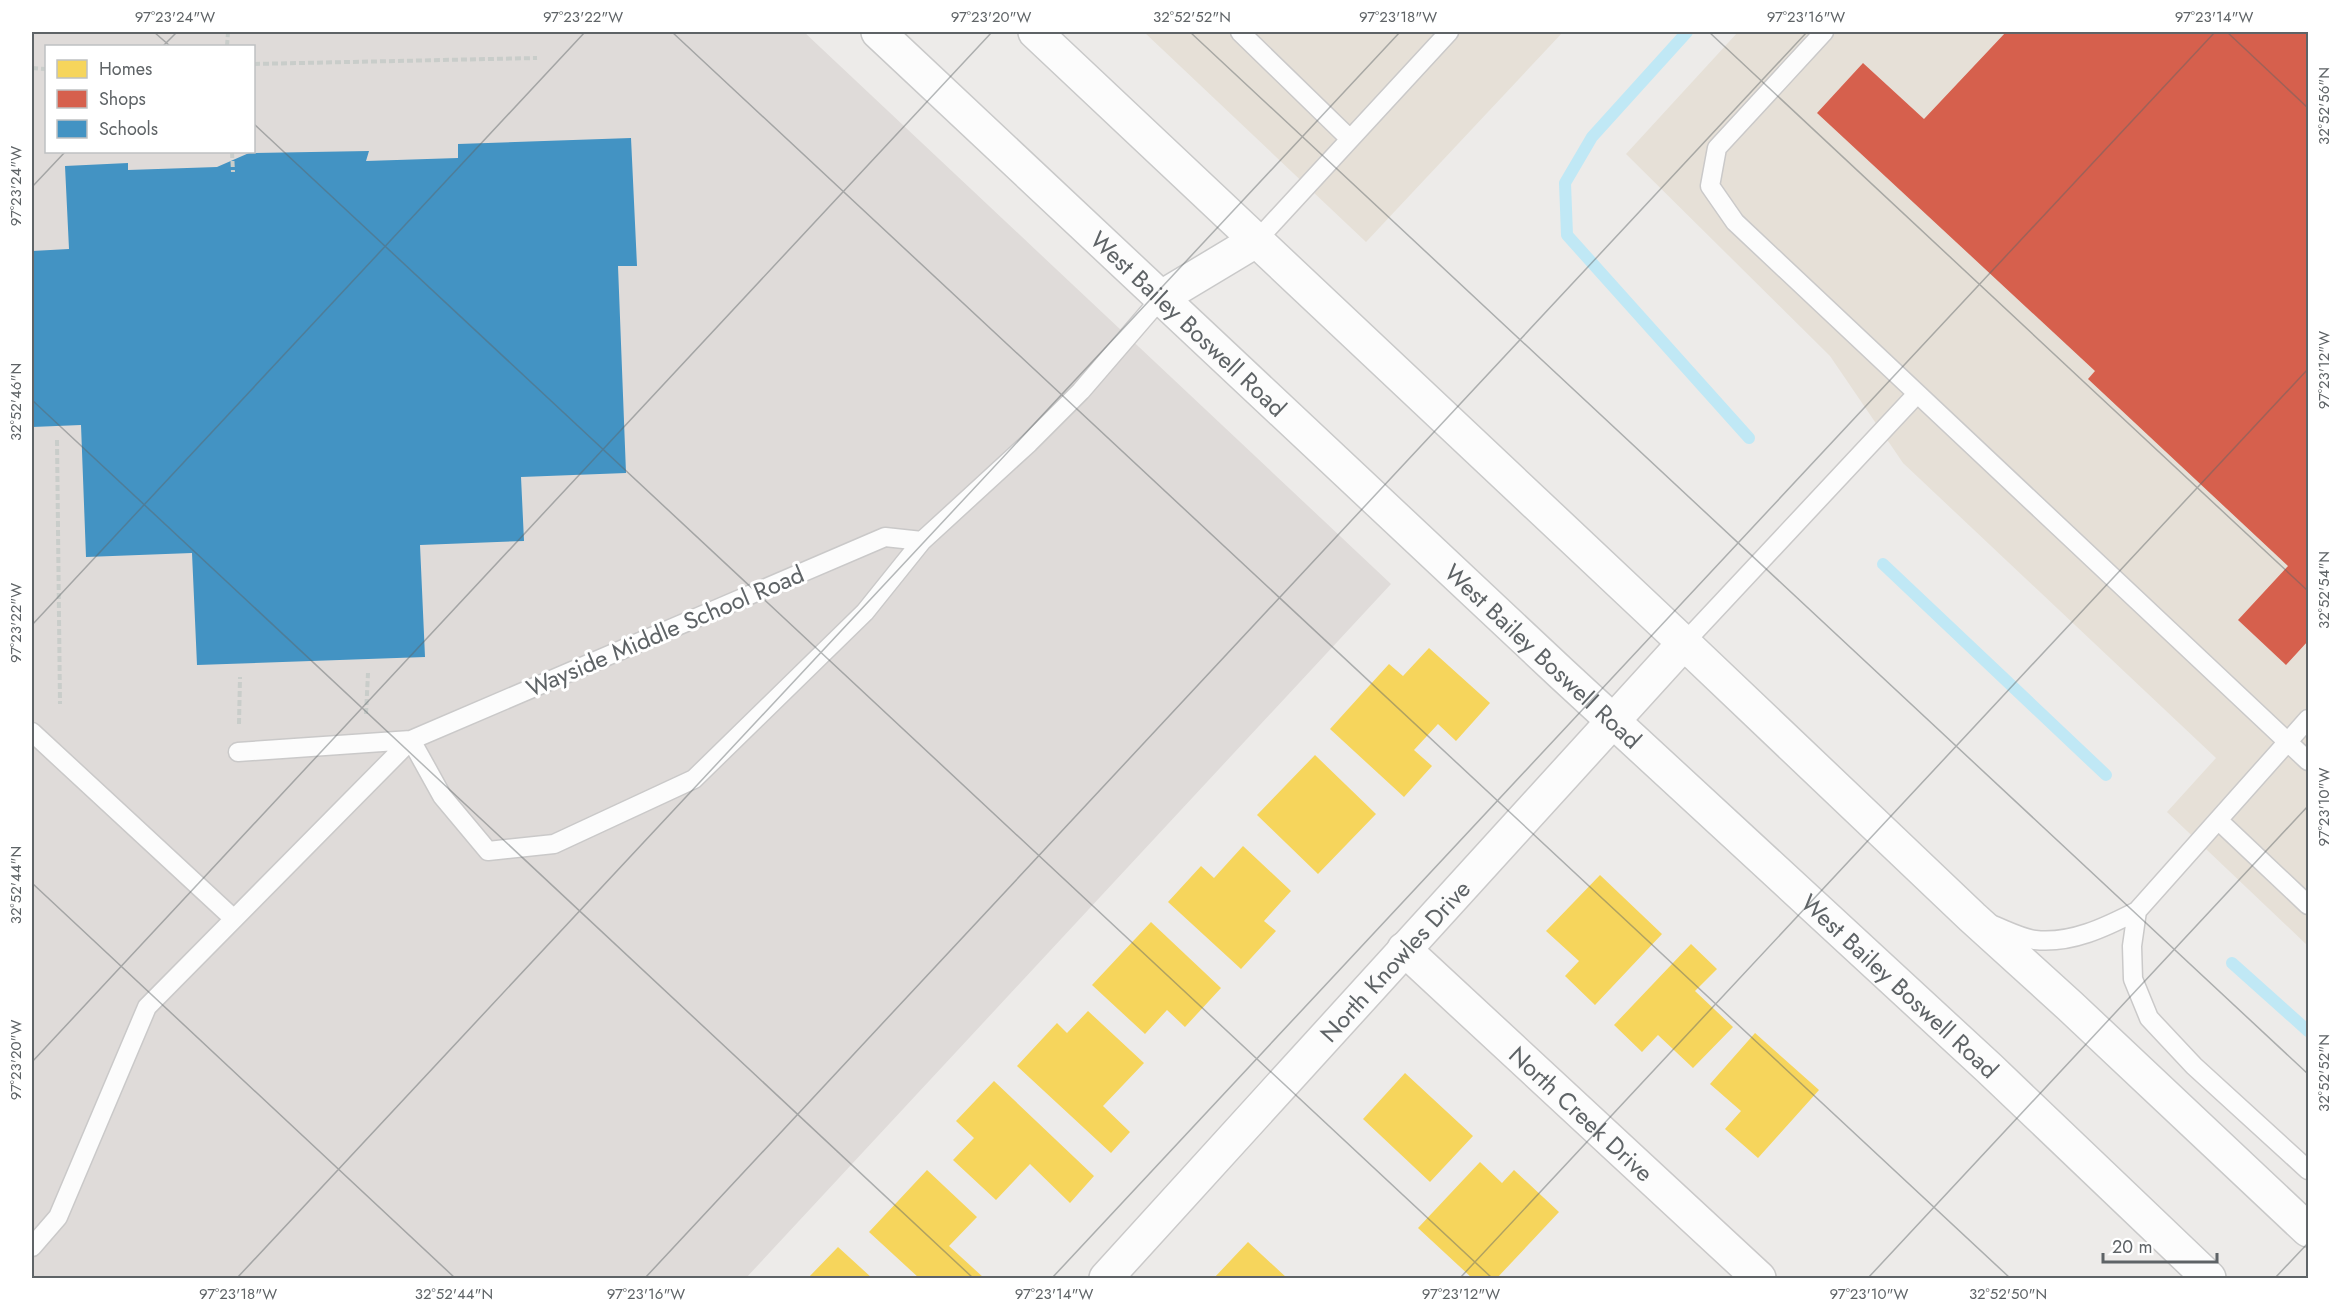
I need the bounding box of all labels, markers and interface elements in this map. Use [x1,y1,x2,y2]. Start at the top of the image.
text: 97°23'24"W [135,6,215,28]
text: 97°23'22"W [543,6,623,28]
text: 97°23'20"W [951,6,1031,28]
text: 32°52'52"N [1153,6,1231,28]
text: 97°23'18"W [1359,6,1437,28]
text: 97°23'16"W [1767,6,1845,28]
text: 97°23'14"W [2175,6,2253,28]
legend [45,45,255,153]
text: Homes [99,56,152,82]
text: 32°52'56"N [2313,67,2335,145]
text: Shops [99,86,146,112]
text: Schools [99,116,158,142]
text: 97°23'24"W [5,146,27,226]
street label: West Bailey Boswell Road [1083,223,1295,425]
text: 97°23'12"W [2313,331,2335,409]
text: 32°52'46"N [5,363,27,441]
text: 32°52'54"N [2313,551,2335,629]
street label: West Bailey Boswell Road [1437,555,1649,757]
street label: Wayside Middle School Road [521,557,809,705]
text: 97°23'22"W [5,583,27,663]
text: 97°23'10"W [2313,767,2335,846]
text: 32°52'44"N [5,846,27,924]
street label: North Knowles Drive [1312,872,1478,1050]
street label: West Bailey Boswell Road [1793,886,2007,1086]
text: 97°23'20"W [5,1020,27,1100]
text: 32°52'52"N [2313,1034,2335,1112]
street label: North Creek Drive [1501,1038,1662,1189]
scale bar [2103,1226,2217,1264]
text: 20 m [2112,1234,2152,1260]
text: 97°23'18"W [199,1283,277,1305]
text: 32°52'44"N [415,1283,493,1305]
text: 97°23'16"W [607,1283,685,1305]
text: 97°23'14"W [1015,1283,1093,1305]
text: 97°23'12"W [1422,1283,1500,1305]
text: 97°23'10"W [1830,1283,1909,1305]
text: 32°52'50"N [1969,1283,2047,1305]

